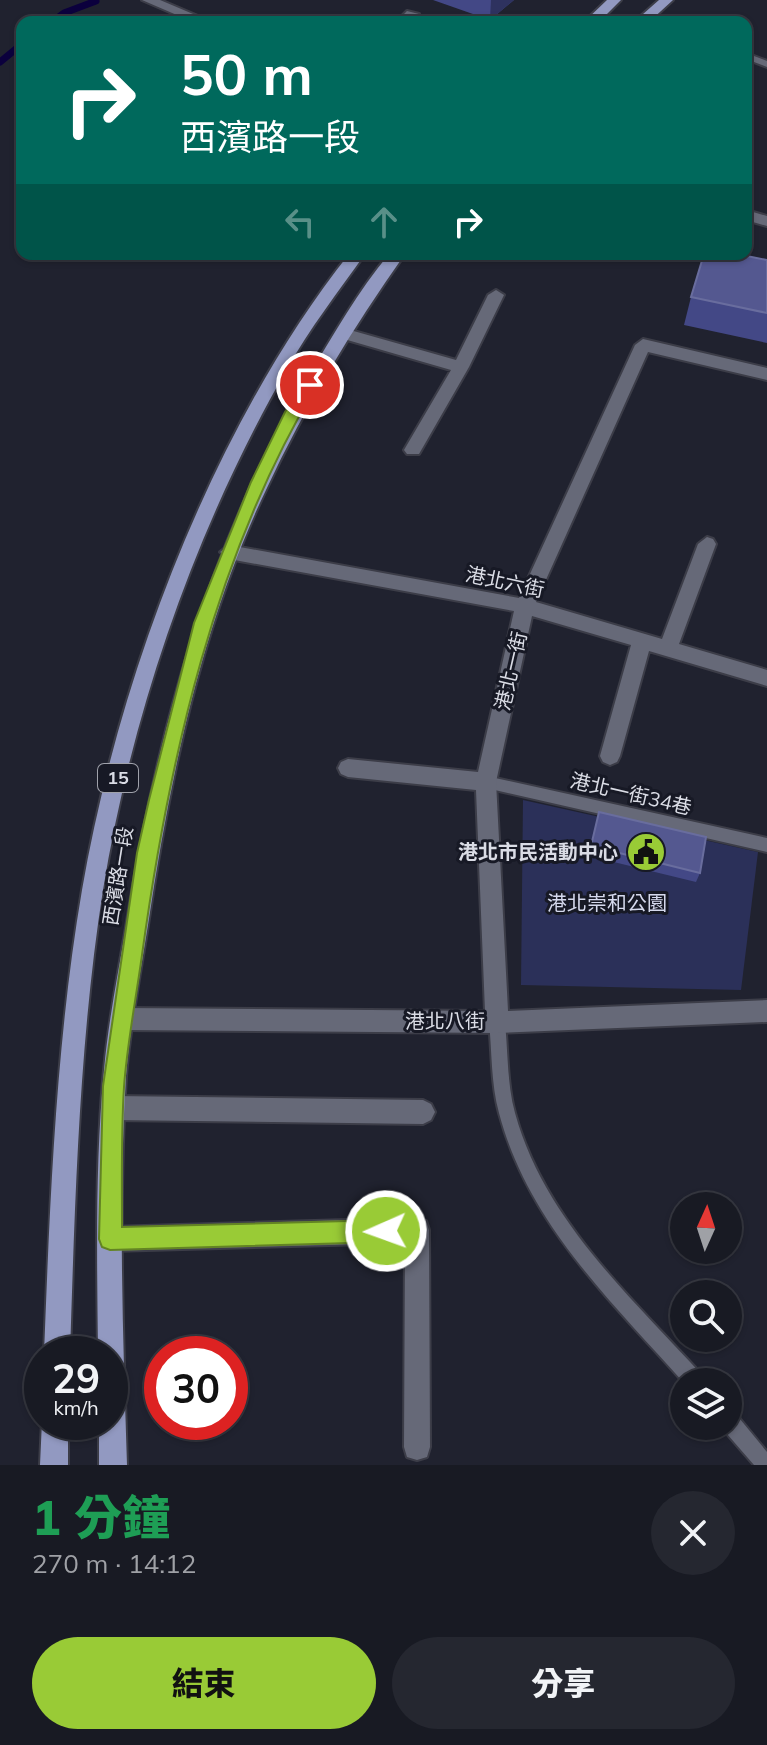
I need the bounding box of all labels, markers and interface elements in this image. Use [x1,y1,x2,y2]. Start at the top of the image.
text: 50 m [180,39,313,109]
icon: right [48,48,152,152]
text: 西濱路一段 [180,114,360,159]
icon: left [278,200,322,244]
icon: ahead [362,200,406,244]
icon: right [446,200,490,244]
pin [276,351,344,419]
icon: arrive [288,363,332,407]
street label: 港北六街 [463,561,547,602]
street label: 港北一街 [489,629,532,713]
road number: 15 [98,764,138,792]
street label: 港北一街34巷 [568,767,694,820]
street label: 西濱路一段 [97,825,138,927]
public building icon: 港北市民活動中心 [625,831,667,873]
place label: 港北市民活動中心 [458,839,618,864]
park label: 港北崇和公園 [547,890,667,915]
street label: 港北八街 [405,1008,485,1033]
position arrow [344,1189,428,1273]
north arrow [670,1192,742,1264]
map controls [670,1192,742,1440]
button: search [670,1280,742,1352]
speed limit sign: 30 [144,1336,248,1440]
text: 29 [52,1353,100,1403]
button: layers [670,1368,742,1440]
text: km/h [53,1395,99,1420]
text: 1 分鐘 [32,1487,170,1547]
button: close [651,1491,735,1575]
text: 270 m · 14:12 [32,1547,196,1580]
button: 結束 [32,1637,376,1729]
button: 分享 [392,1637,735,1729]

